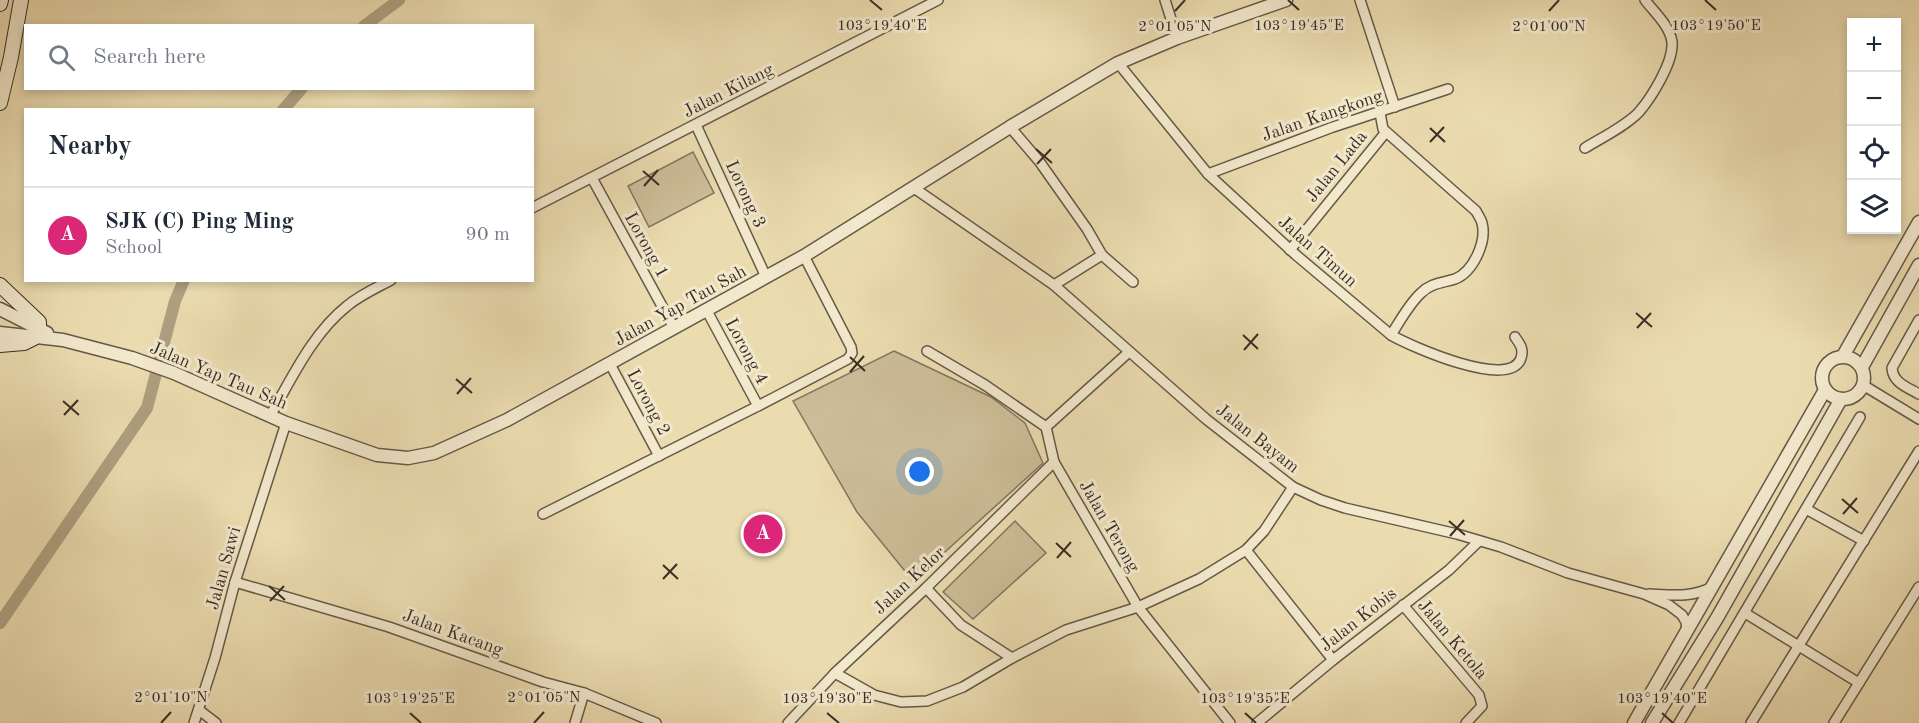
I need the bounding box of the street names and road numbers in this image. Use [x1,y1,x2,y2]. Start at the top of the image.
street label: Jalan Kilang [680,60,777,121]
street label: Jalan Kangkong [1259,87,1385,145]
street label: Jalan Lada [1303,127,1371,206]
street label: Lorong 3 [722,158,769,231]
street label: Lorong 1 [621,210,672,281]
street label: Jalan Timun [1274,213,1361,291]
street label: Jalan Yap Tau Sah [612,262,750,350]
street label: Lorong 4 [721,315,771,388]
street label: Jalan Yap Tau Sah [147,339,290,413]
street label: Lorong 2 [623,366,673,439]
street label: Jalan Bayam [1212,401,1302,477]
street label: Jalan Terong [1076,477,1143,576]
street label: Jalan Sawi [204,525,244,612]
street label: Jalan Kelor [871,543,949,618]
street label: Jalan Kobis [1317,584,1400,655]
street label: Jalan Ketola [1414,596,1491,683]
street label: Jalan Kacang [400,606,506,660]

